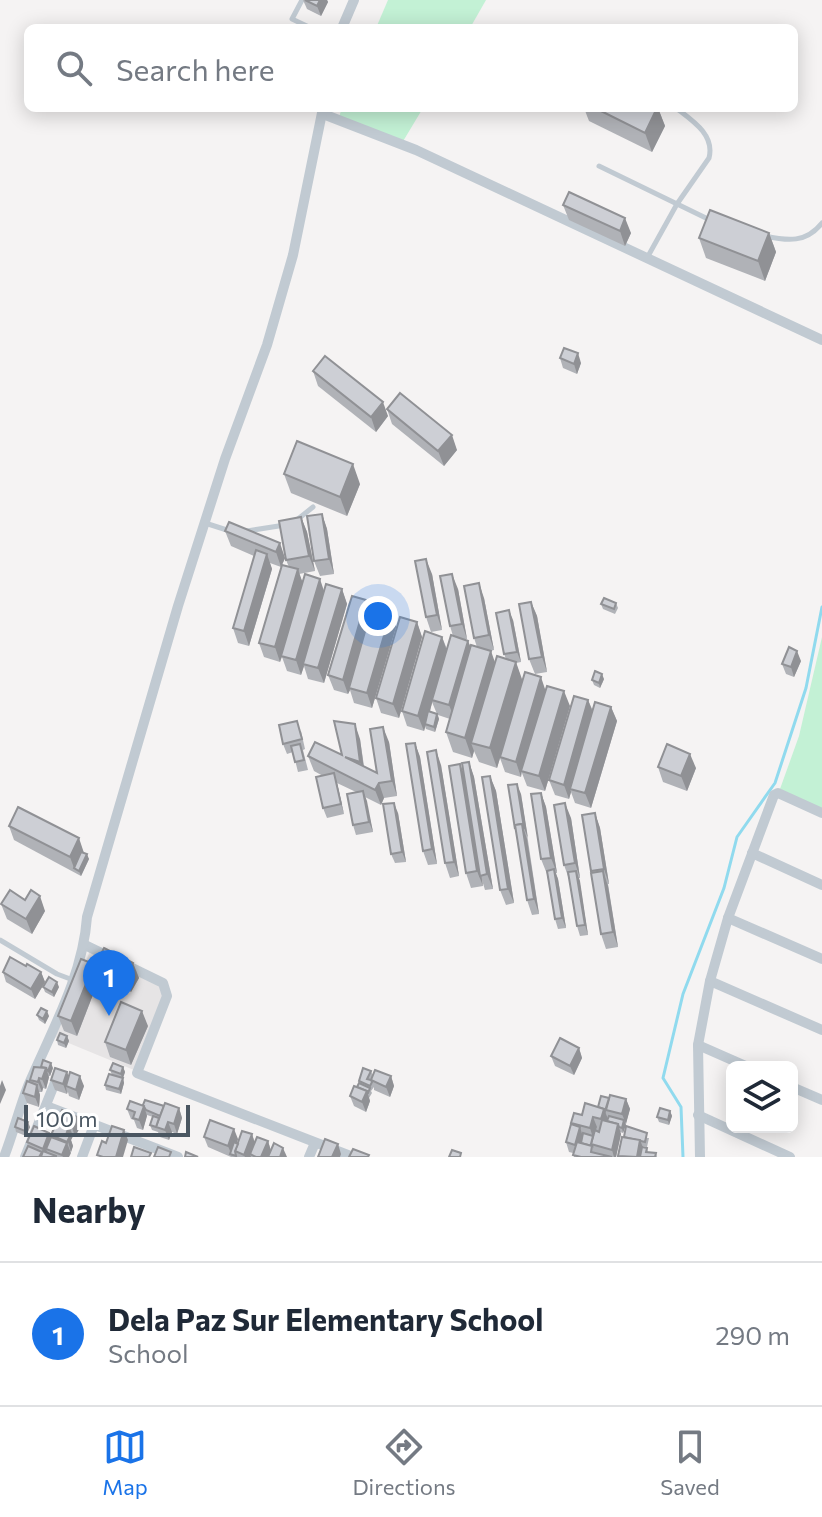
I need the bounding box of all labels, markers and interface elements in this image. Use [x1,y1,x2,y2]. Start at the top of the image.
search box [24,24,798,112]
icon: search [52,46,96,90]
text: Search here [116,50,275,87]
your location [358,596,398,636]
pin: 1 [83,950,135,1016]
map controls [726,1061,798,1133]
button: layers [726,1061,798,1133]
scale bar [24,1101,190,1137]
text: 100 m [36,1105,98,1132]
text: Nearby [32,1188,146,1230]
text: Dela Paz Sur Elementary School [108,1300,543,1337]
text: 1 [52,1319,64,1350]
text: 290 m [715,1319,790,1350]
text: School [108,1337,189,1368]
tab: Map [102,1425,148,1500]
tab: Directions [352,1425,456,1500]
tab: Saved [660,1425,720,1500]

